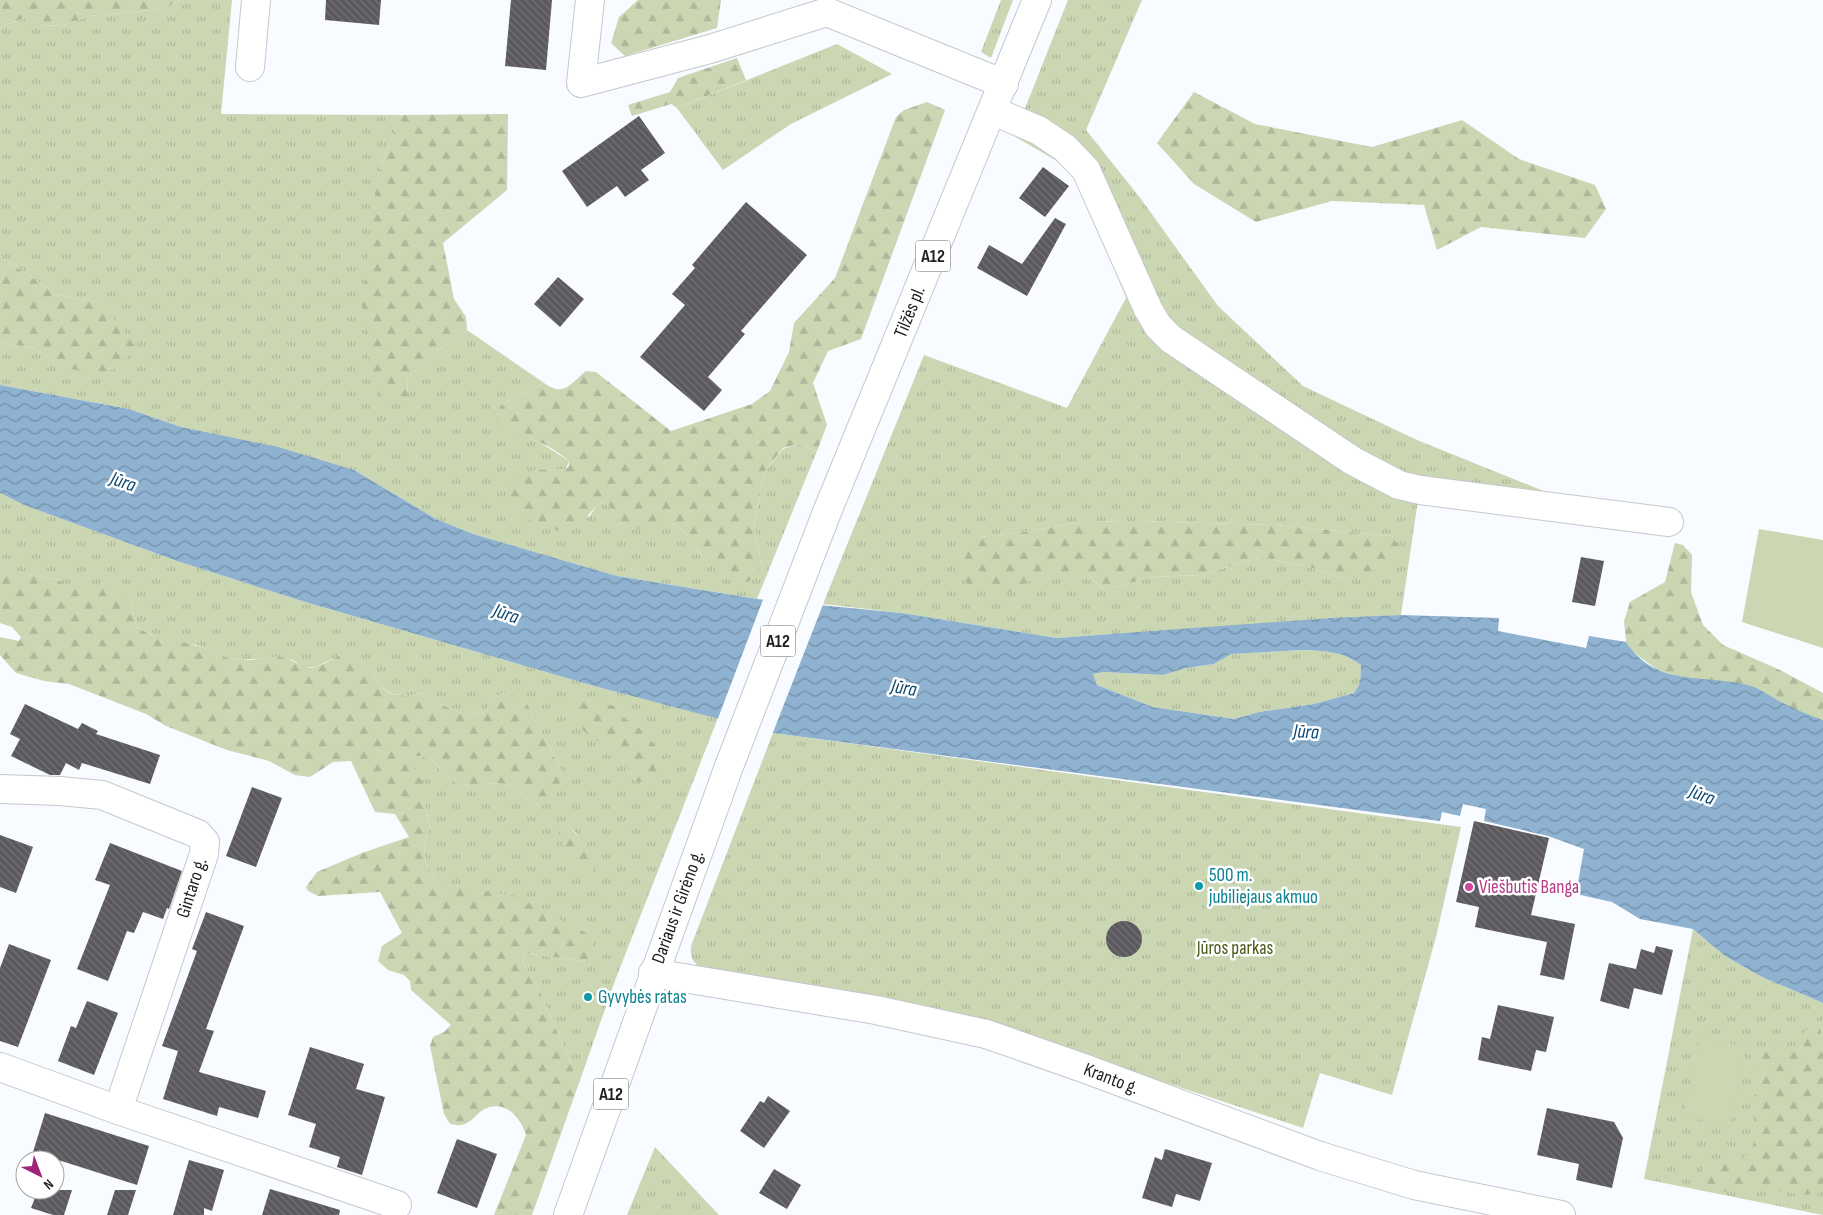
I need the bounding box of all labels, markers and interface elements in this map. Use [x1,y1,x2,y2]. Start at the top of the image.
road number: A12 [916,240,950,272]
street label: Tilžės pl. [889,283,931,341]
water label: Jūra [106,466,139,498]
water label: Jūra [489,598,522,630]
road number: A12 [760,626,796,656]
water label: Jūra [888,674,919,702]
water label: Jūra [1292,719,1319,745]
water label: Jūra [1685,779,1718,811]
street label: Dariaus ir Girėno g. [647,847,709,967]
street label: Gintaro g. [172,855,212,921]
place label: 500 m. jubiliejaus akmuo [1208,864,1318,909]
place label: Viešbutis Banga [1479,876,1579,899]
marker: 500 m. jubiliejaus akmuo [1193,880,1205,892]
marker: Viešbutis Banga [1463,881,1475,893]
park label: Jūros parkas [1196,937,1274,960]
place label: Gyvybės ratas [598,986,687,1009]
marker: Gyvybės ratas [582,991,594,1003]
street label: Kranto g. [1080,1058,1142,1100]
road number: A12 [594,1078,628,1110]
north arrow [15,1150,65,1200]
text: N [40,1175,57,1193]

